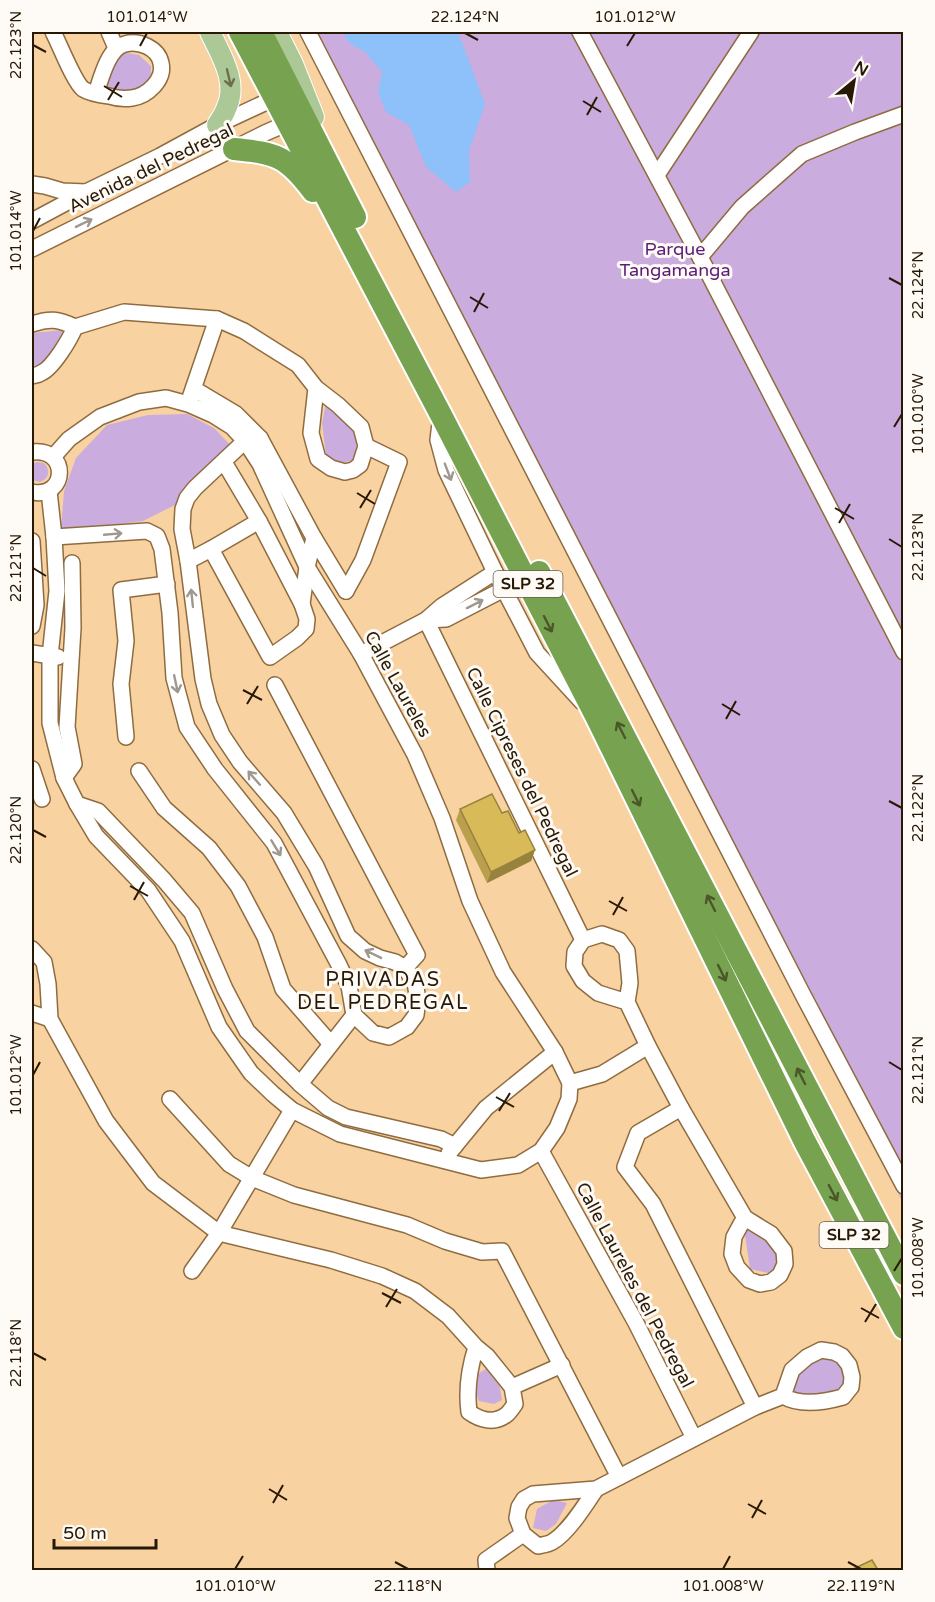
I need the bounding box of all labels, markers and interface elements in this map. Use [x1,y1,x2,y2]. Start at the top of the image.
text: 101.014°W [106,8,188,26]
text: 22.124°N [431,8,499,26]
text: 101.012°W [594,8,676,26]
text: 22.123°N [7,11,25,79]
north arrow [824,51,884,111]
text: N [850,57,872,81]
one-way arrow [223,69,235,88]
street label: Avenida del Pedregal [65,118,237,218]
text: 101.014°W [7,190,25,272]
one-way arrow [75,217,93,229]
park label: Parque Tangamanga [619,238,731,281]
text: 22.124°N [909,251,927,319]
text: 101.010°W [909,373,927,455]
one-way arrow [443,462,454,481]
text: 22.123°N [909,513,927,581]
one-way arrow [102,528,122,539]
text: 22.121°N [7,534,25,602]
road number: SLP 32 [494,571,562,597]
one-way arrow [186,588,197,608]
one-way arrow [466,598,484,609]
one-way arrow [543,614,554,632]
street label: Calle Laureles [360,627,436,741]
street label: Calle Cipreses del Pedregal [462,664,582,880]
one-way arrow [171,674,182,693]
one-way arrow [615,722,627,739]
one-way arrow [247,771,261,786]
text: 22.122°N [909,774,927,842]
one-way arrow [630,788,642,806]
text: 22.120°N [7,796,25,864]
one-way arrow [270,839,282,856]
one-way arrow [705,895,716,913]
one-way arrow [364,947,382,959]
one-way arrow [717,963,728,981]
district label: PRIVADAS DEL PEDREGAL [297,968,469,1015]
text: 101.012°W [7,1034,25,1116]
text: 22.121°N [909,1036,927,1104]
one-way arrow [794,1068,806,1086]
street label: Calle Laureles del Pedregal [571,1179,699,1391]
one-way arrow [828,1184,839,1202]
text: 101.008°W [909,1217,927,1299]
road number: SLP 32 [820,1222,888,1248]
text: 22.118°N [7,1319,25,1387]
scale bar [54,1512,156,1550]
text: 50 m [63,1522,107,1544]
text: 101.010°W [194,1577,276,1595]
text: 22.118°N [374,1577,442,1595]
text: 101.008°W [682,1577,764,1595]
text: 22.119°N [827,1577,895,1595]

